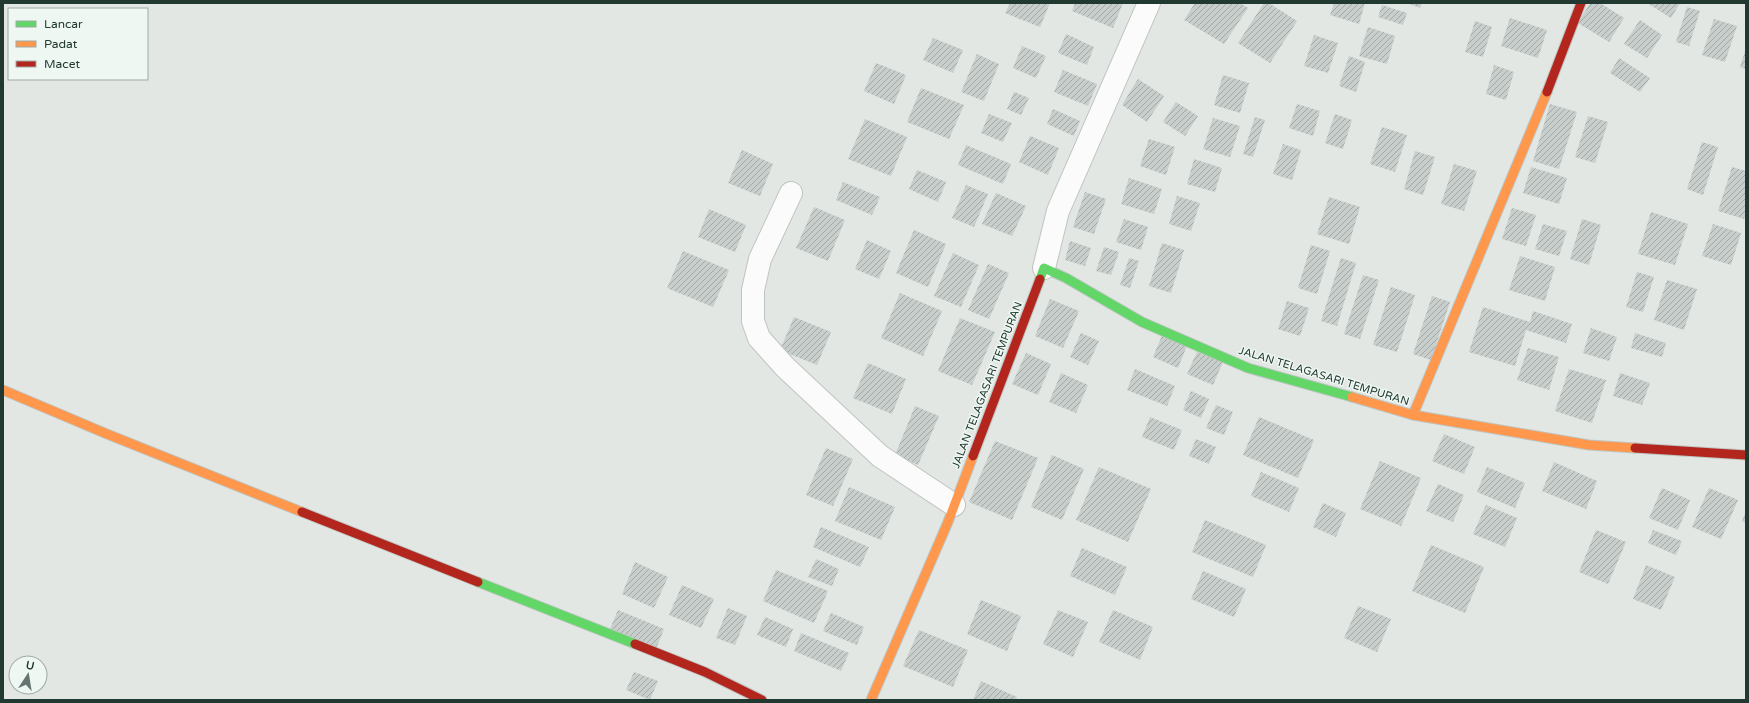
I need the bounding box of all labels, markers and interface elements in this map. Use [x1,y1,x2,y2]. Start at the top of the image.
legend [8,8,148,80]
text: Lancar [44,17,83,31]
text: Padat [44,37,78,51]
text: Macet [44,57,80,71]
street label: JALAN TELAGASARI TEMPURAN [949,300,1025,470]
street label: JALAN TELAGASARI TEMPURAN [1237,344,1411,408]
north arrow [8,655,48,695]
text: U [25,658,35,673]

